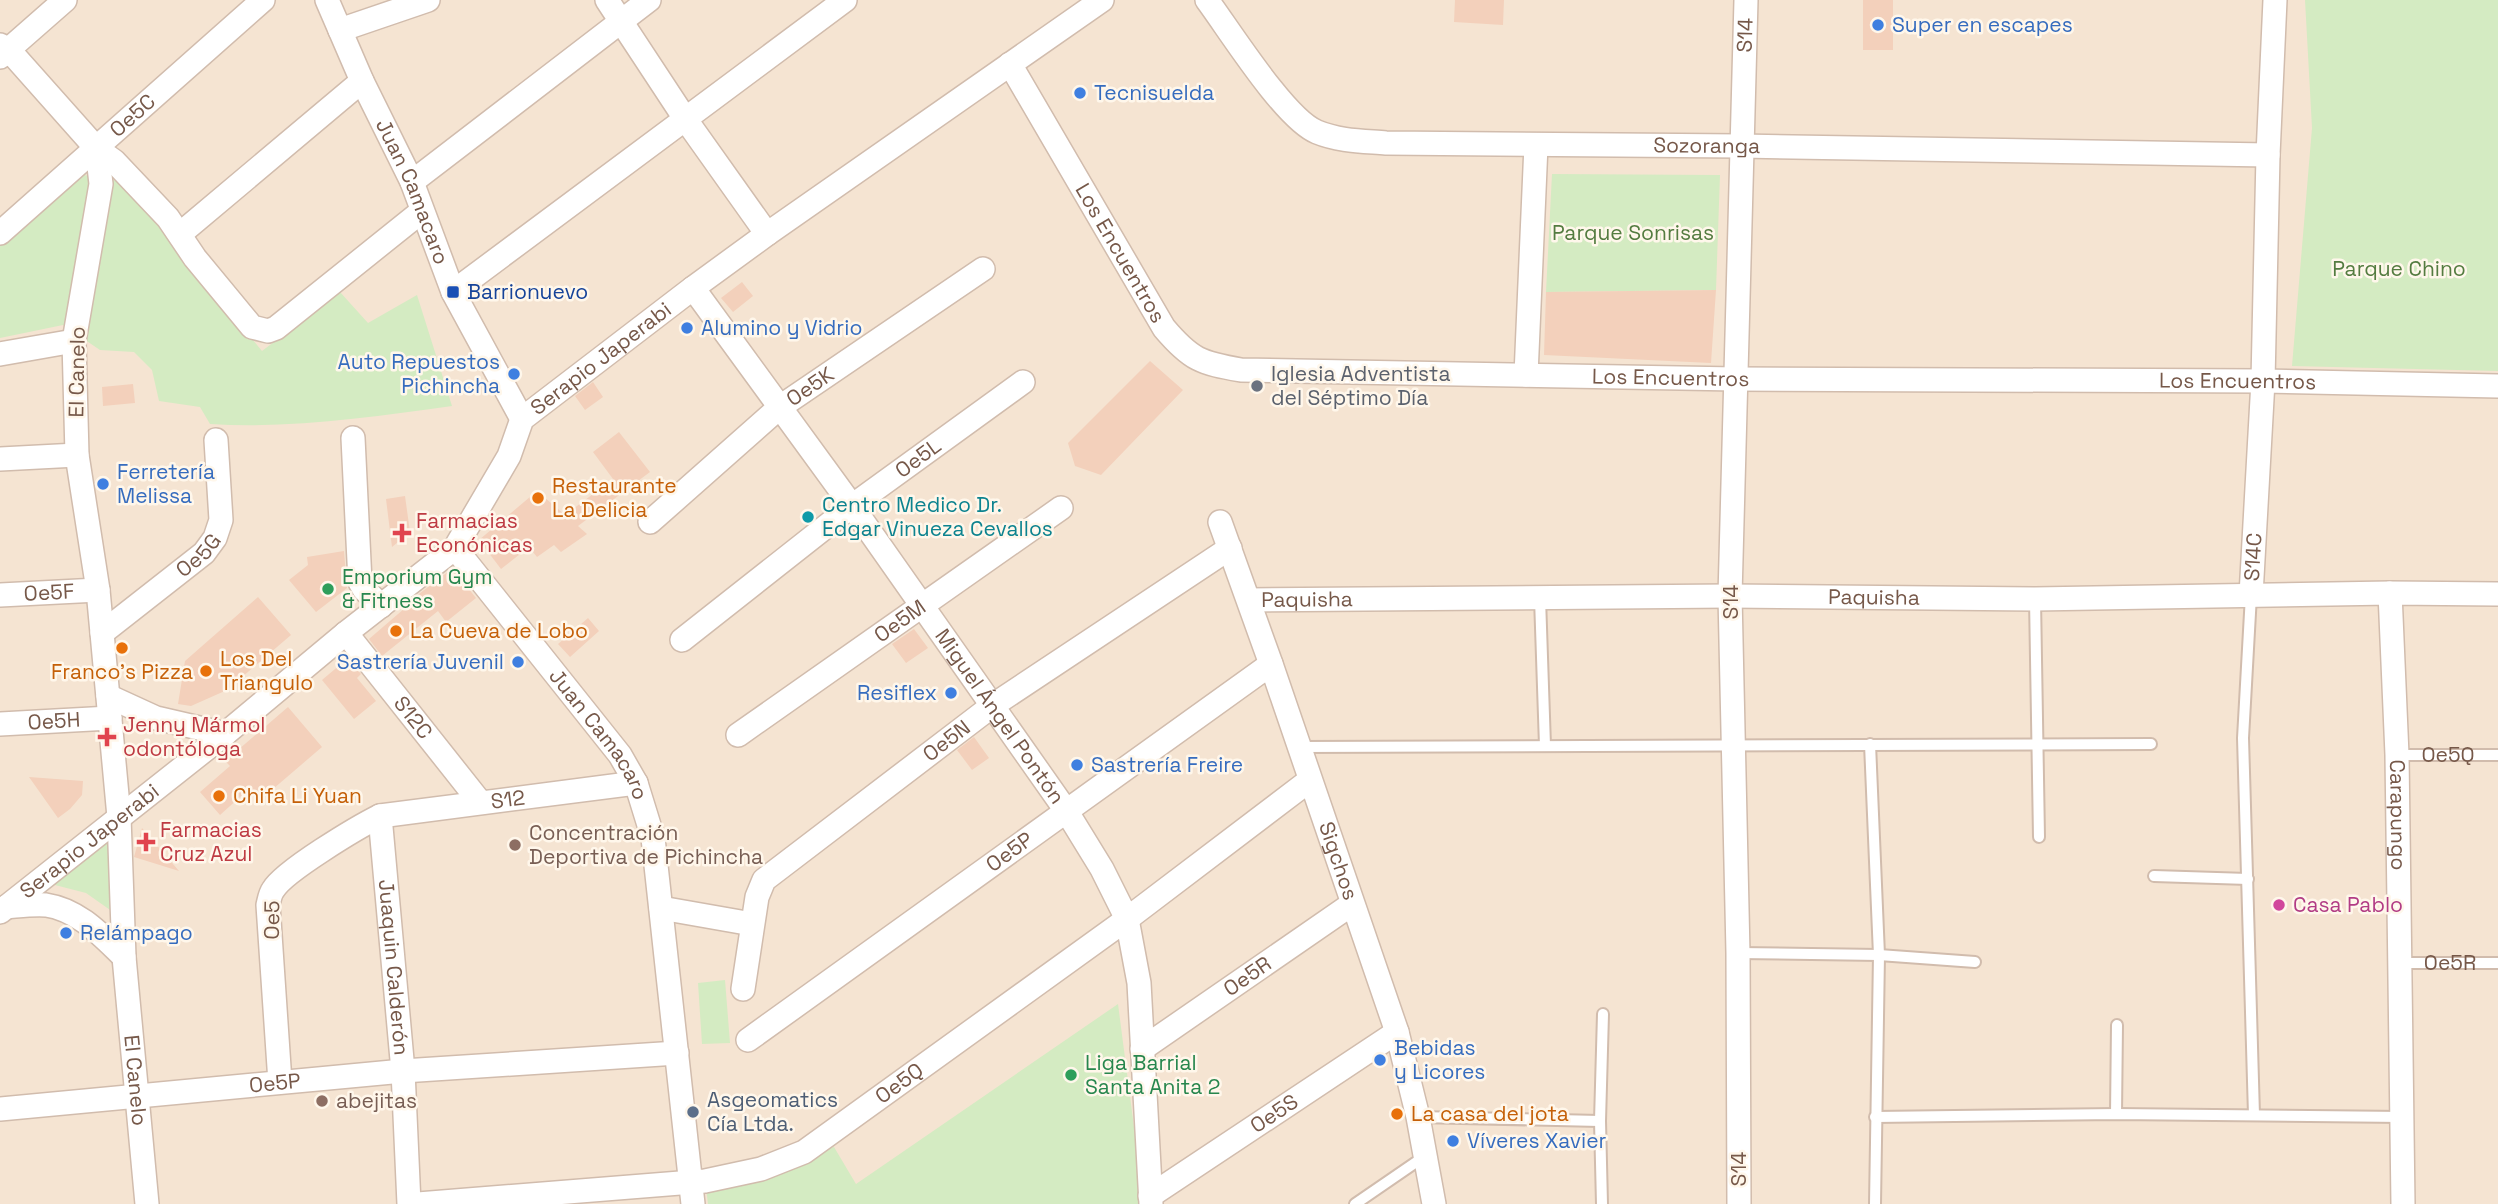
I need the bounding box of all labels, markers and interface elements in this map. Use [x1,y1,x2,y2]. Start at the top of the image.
place label: Super en escapes [1892,11,2073,38]
marker: Super en escapes [1870,17,1886,33]
street label: S14 [1731,18,1759,53]
place label: Tecnisuelda [1094,79,1214,106]
marker: Tecnisuelda [1072,85,1088,101]
street label: Oe5C [104,88,161,143]
street label: Juan Camacaro [370,114,455,268]
street label: Sozoranga [1653,131,1761,159]
street label: Los Encuentros [1069,178,1172,328]
park label: Parque Sonrisas [1552,219,1714,246]
park label: Parque Chino [2332,255,2466,282]
place label: Barrionuevo [467,278,588,305]
marker: Barrionuevo [445,284,461,300]
street label: Serapio Japerabi [525,296,676,421]
place label: Alumino y Vidrio [701,314,862,341]
marker: Alumino y Vidrio [679,320,695,336]
street label: El Canelo [62,326,91,418]
place label: Auto Repuestos Pichincha [338,348,500,399]
street label: Oe5K [781,360,839,412]
place label: Iglesia Adventista del Séptimo Día [1271,360,1451,411]
street label: Los Encuentros [1592,362,1749,392]
marker: Auto Repuestos Pichincha [506,366,522,382]
street label: Los Encuentros [2159,367,2317,395]
marker: Iglesia Adventista del Séptimo Día [1249,378,1265,394]
street label: Oe5L [889,432,946,483]
place label: Ferretería Melissa [117,458,215,509]
place label: Restaurante La Delicia [552,472,677,523]
marker: Ferretería Melissa [95,476,111,492]
marker: Restaurante La Delicia [530,490,546,506]
place label: Centro Medico Dr. Edgar Vinueza Cevallos [822,491,1053,542]
place label: Farmacias Econónicas [416,507,533,558]
marker: Centro Medico Dr. Edgar Vinueza Cevallos [800,509,816,525]
marker: Farmacias Econónicas [394,525,410,541]
street label: Oe5G [170,528,227,583]
street label: S14C [2238,532,2267,582]
place label: Emporium Gym & Fitness [342,563,493,614]
street label: Oe5F [23,577,75,607]
marker: Emporium Gym & Fitness [320,581,336,597]
street label: Paquisha [1828,583,1920,611]
street label: Paquisha [1261,585,1353,613]
street label: S14 [1717,585,1744,619]
street label: Oe5M [869,593,931,648]
place label: La Cueva de Lobo [410,617,588,644]
marker: La Cueva de Lobo [388,623,404,639]
street label: Miguel Ángel Pontón [929,623,1071,809]
marker: Franco's Pizza [114,640,130,656]
place label: Los Del Triangulo [220,645,313,696]
place label: Sastrería Juvenil [337,648,504,675]
marker: Sastrería Juvenil [510,654,526,670]
place label: Franco's Pizza [51,658,193,685]
marker: Los Del Triangulo [198,663,214,679]
street label: Juan Camacaro [543,663,654,803]
place label: Resiflex [857,679,937,706]
marker: Resiflex [943,685,959,701]
street label: S12C [388,690,439,744]
street label: Oe5H [27,706,81,735]
place label: Jenny Mármol odontóloga [123,711,266,762]
street label: Oe5N [917,714,975,767]
marker: Jenny Mármol odontóloga [97,727,117,747]
street label: Oe5Q [2421,741,2475,768]
place label: Sastrería Freire [1091,751,1243,778]
marker: Sastrería Freire [1069,757,1085,773]
street label: Carapungo [2384,759,2413,870]
street label: Serapio Japerabi [14,777,164,904]
place label: Chifa Li Yuan [233,782,362,809]
street label: S12 [489,783,527,815]
marker: Chifa Li Yuan [211,788,227,804]
place label: Farmacias Cruz Azul [160,816,262,867]
street label: Sigchos [1313,818,1365,903]
place label: Concentración Deportiva de Pichincha [529,819,763,870]
street label: Oe5P [980,826,1038,878]
marker: Farmacias Cruz Azul [138,834,154,850]
marker: Concentración Deportiva de Pichincha [507,837,523,853]
street label: Juaquin Calderón [373,878,416,1056]
place label: Casa Pablo [2293,891,2403,918]
marker: Casa Pablo [2271,897,2287,913]
street label: Oe5 [258,900,285,940]
place label: Relámpago [80,919,193,946]
marker: Relámpago [58,925,74,941]
street label: Oe5R [2424,949,2476,976]
street label: Oe5R [1218,950,1276,1002]
street label: El Canelo [118,1034,154,1127]
place label: Bebidas y Licores [1394,1034,1485,1085]
place label: Liga Barrial Santa Anita 2 [1085,1049,1220,1100]
marker: Bebidas y Licores [1372,1052,1388,1068]
street label: Oe5Q [870,1056,929,1109]
street label: Oe5P [248,1067,302,1098]
marker: Liga Barrial Santa Anita 2 [1063,1067,1079,1083]
place label: Asgeomatics Cía Ltda. [707,1086,838,1137]
place label: abejitas [336,1087,417,1114]
street label: Oe5S [1245,1088,1303,1139]
marker: abejitas [314,1093,330,1109]
place label: La casa del jota [1411,1100,1569,1127]
marker: Asgeomatics Cía Ltda. [685,1104,701,1120]
marker: La casa del jota [1389,1106,1405,1122]
place label: Víveres Xavier [1467,1127,1607,1154]
marker: Víveres Xavier [1445,1133,1461,1149]
street label: S14 [1725,1152,1752,1186]

